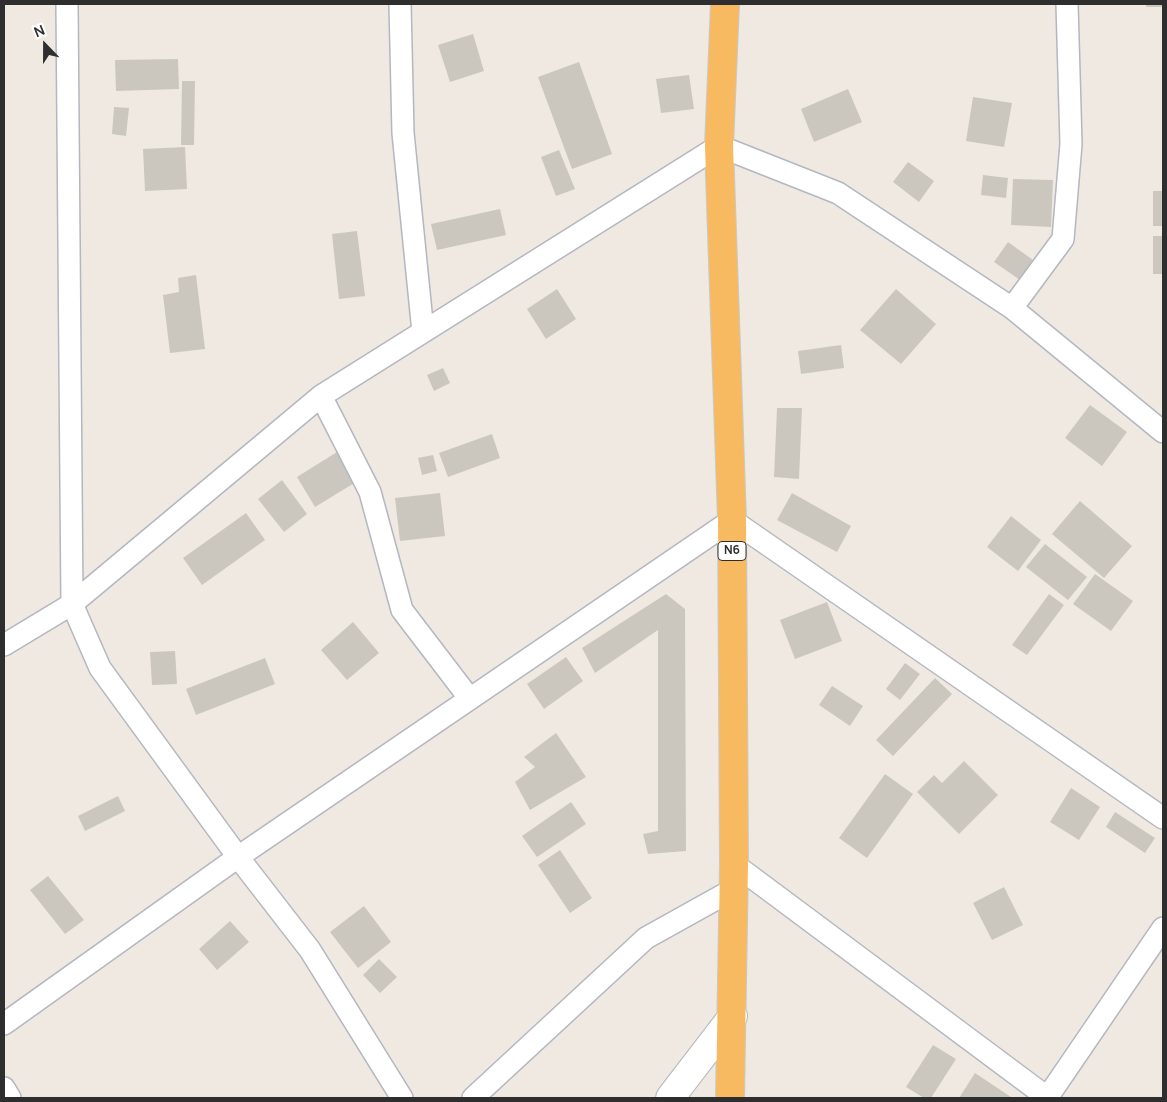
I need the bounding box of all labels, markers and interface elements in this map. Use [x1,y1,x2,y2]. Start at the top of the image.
north arrow [20,20,70,70]
text: N [31,20,47,41]
road number: N6 [718,542,746,560]

